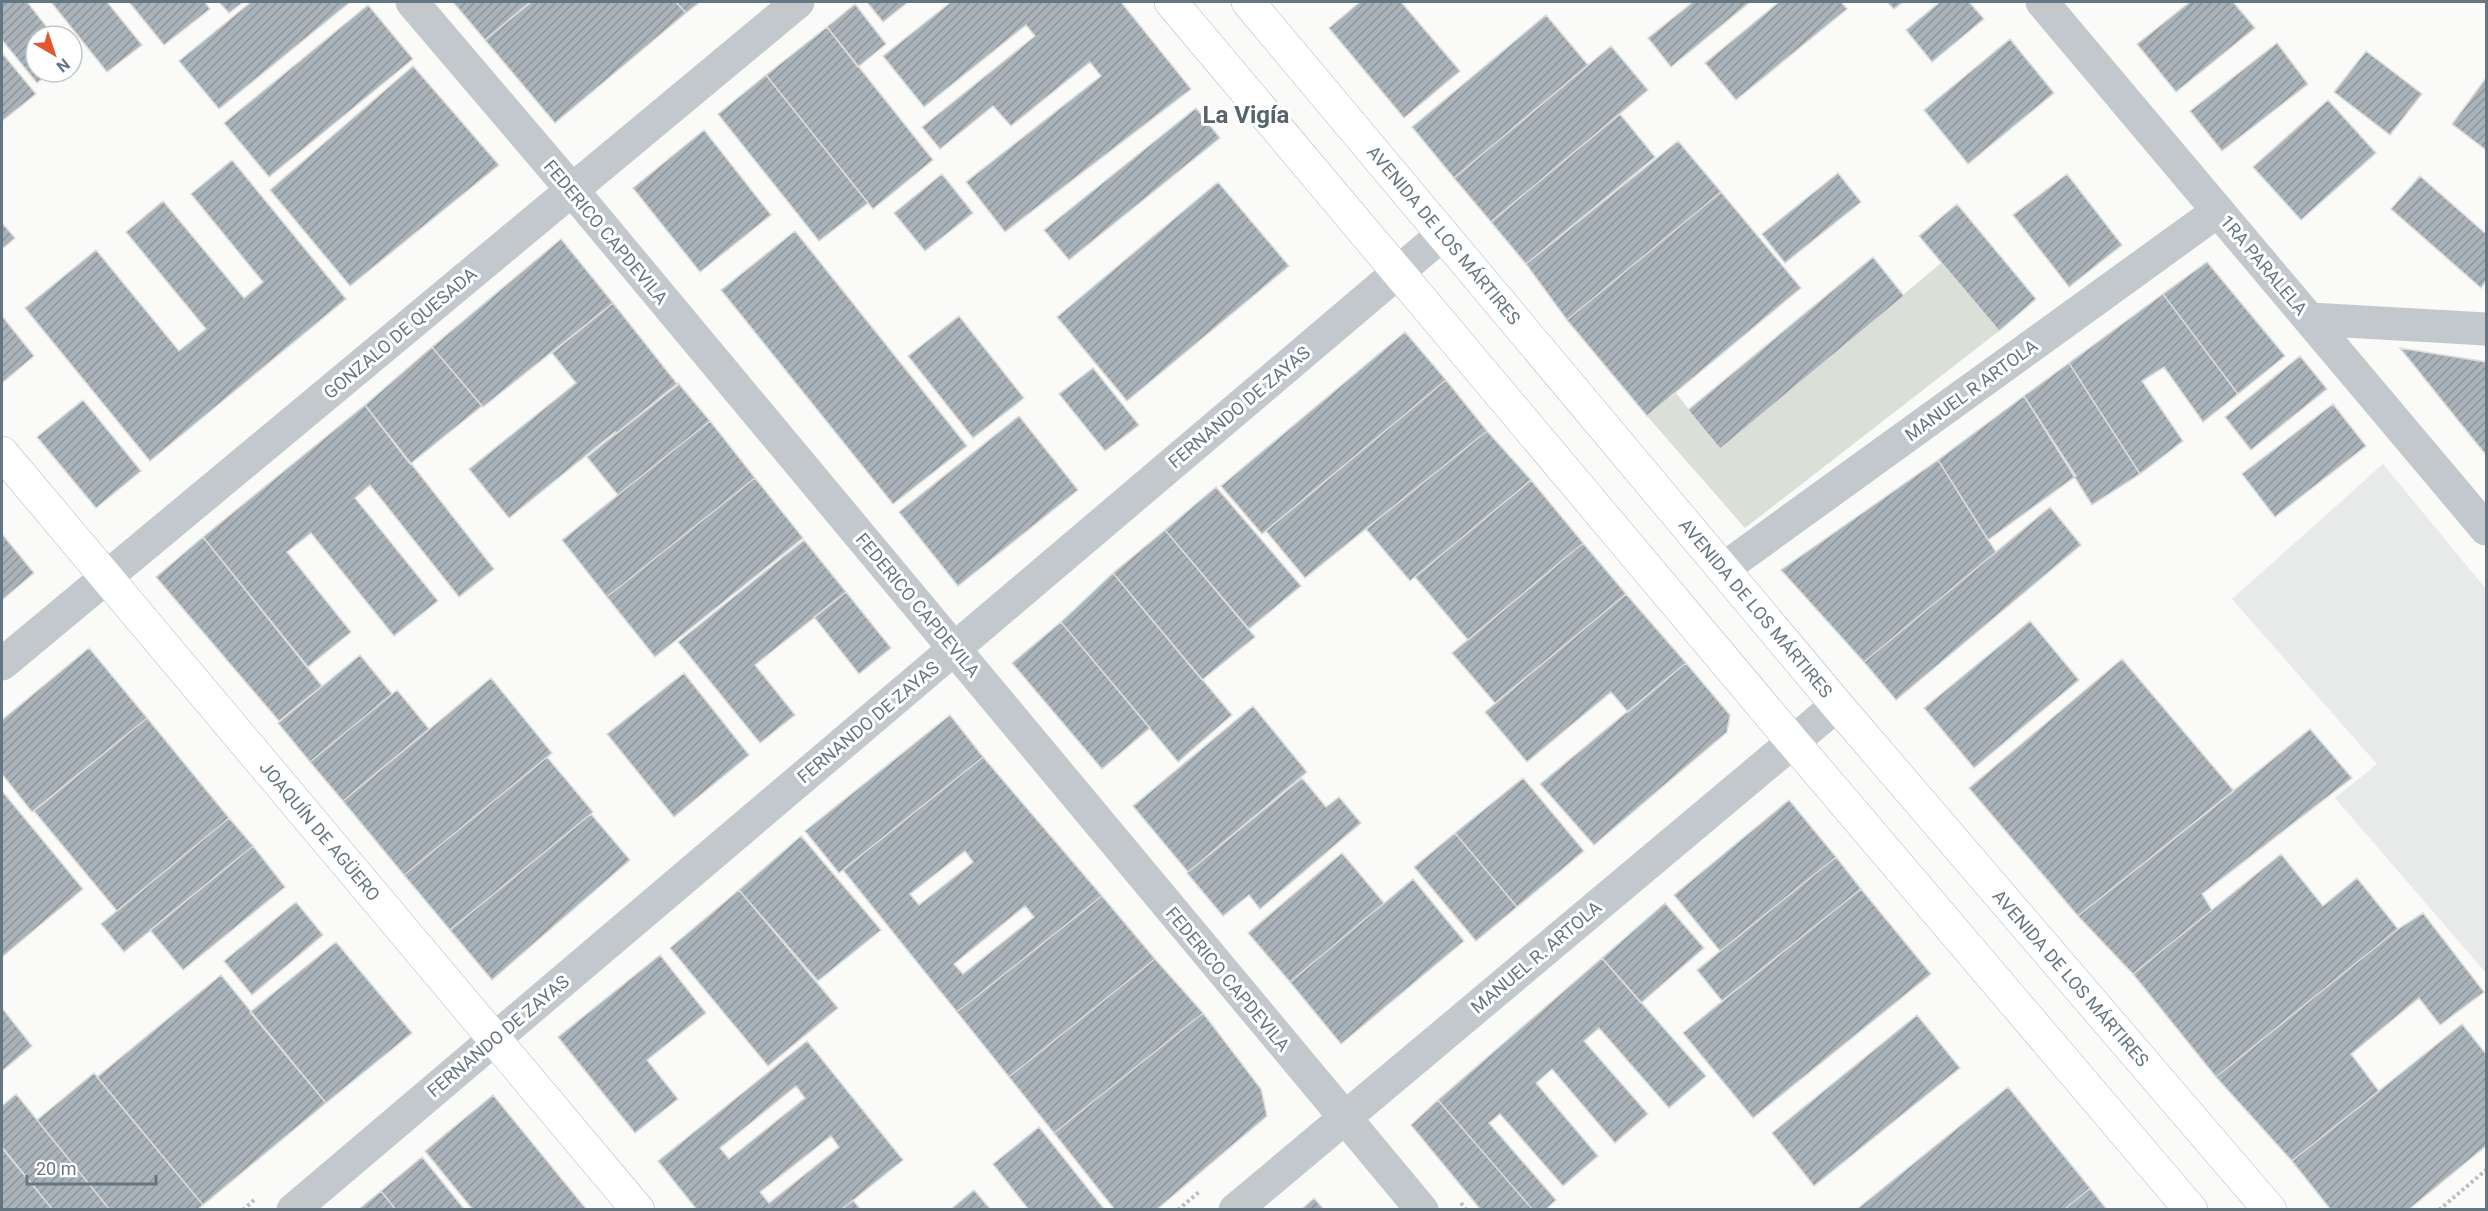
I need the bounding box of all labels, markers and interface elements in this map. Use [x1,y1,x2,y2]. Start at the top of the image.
north arrow [24,24,84,84]
text: N [53,54,73,76]
district label: La Vigía [1203,101,1290,129]
street label: AVENIDA DE LOS MÁRTIRES [1363,141,1525,329]
street label: FEDERICO CAPDEVILA [540,156,673,308]
street label: 1RA PARALELA [2216,211,2312,319]
street label: GONZALO DE QUESADA [319,263,481,403]
street label: MANUEL R ARTOLA [1901,335,2042,445]
street label: FERNANDO DE ZAYAS [1164,341,1314,472]
street label: AVENIDA DE LOS MÁRTIRES [1675,514,1837,702]
street label: FEDERICO CAPDEVILA [852,529,985,681]
street label: FERNANDO DE ZAYAS [793,656,943,787]
street label: JOAQUÍN DE AGÜERO [255,757,385,905]
street label: AVENIDA DE LOS MÁRTIRES [1989,885,2154,1071]
street label: MANUEL R. ARTOLA [1467,896,1606,1018]
street label: FEDERICO CAPDEVILA [1162,903,1295,1055]
street label: FERNANDO DE ZAYAS [423,970,573,1101]
scale bar [27,1148,156,1186]
text: 20 m [36,1158,76,1179]

